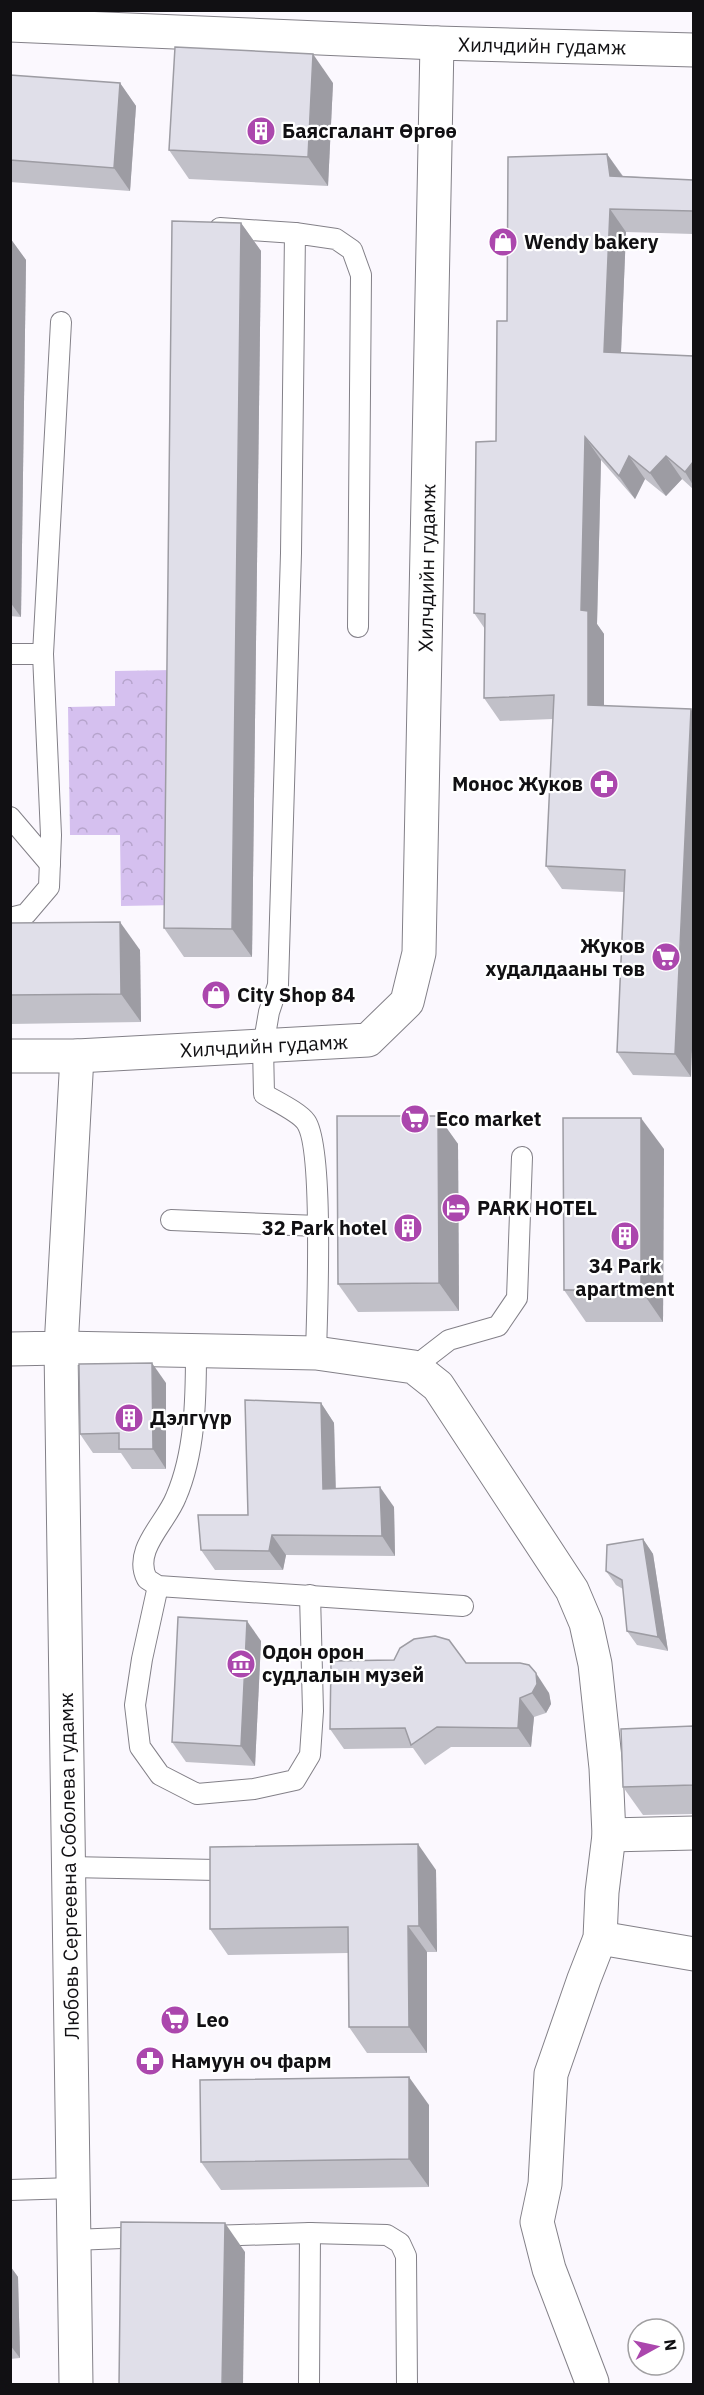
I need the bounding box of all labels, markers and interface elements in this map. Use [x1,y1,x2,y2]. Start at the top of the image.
street label: Хилчдийн гудамж [458,31,626,60]
building icon: Баясгалант Өргөө [245,115,277,147]
place label: Баясгалант Өргөө [282,117,457,144]
shop icon: Wendy bakery [487,226,519,258]
place label: Wendy bakery [524,228,659,255]
street label: Хилчдийн гудамж [412,484,441,652]
pharmacy icon: Монос Жуков [588,768,620,800]
place label: Монос Жуков [452,770,583,797]
place label: Жуков худалдааны төв [485,932,645,982]
supermarket icon: Жуков худалдааны төв [650,941,682,973]
shop icon: City Shop 84 [200,979,232,1011]
place label: City Shop 84 [237,981,355,1008]
street label: Хилчдийн гудамж [179,1028,349,1063]
supermarket icon: Eco market [399,1103,431,1135]
place label: Eco market [436,1105,541,1132]
hotel icon: PARK HOTEL [440,1192,472,1224]
place label: PARK HOTEL [477,1194,597,1221]
building icon: 32 Park hotel [392,1212,424,1244]
place label: 32 Park hotel [262,1214,387,1241]
building icon: 34 Park apartment [609,1220,641,1252]
place label: 34 Park apartment [575,1252,675,1302]
building icon: Дэлгүүр [113,1402,145,1434]
place label: Дэлгүүр [150,1404,232,1431]
place label: Одон орон судлалын музей [262,1638,424,1688]
museum icon: Одон орон судлалын музей [225,1648,257,1680]
street label: Любовь Сергеевна Соболева гудамж [52,1692,85,2040]
supermarket icon: Leo [159,2004,191,2036]
place label: Leo [196,2006,229,2033]
pharmacy icon: Намуун оч фарм [134,2045,166,2077]
place label: Намуун оч фарм [171,2047,331,2074]
north arrow [626,2317,686,2377]
text: N [660,2338,682,2352]

